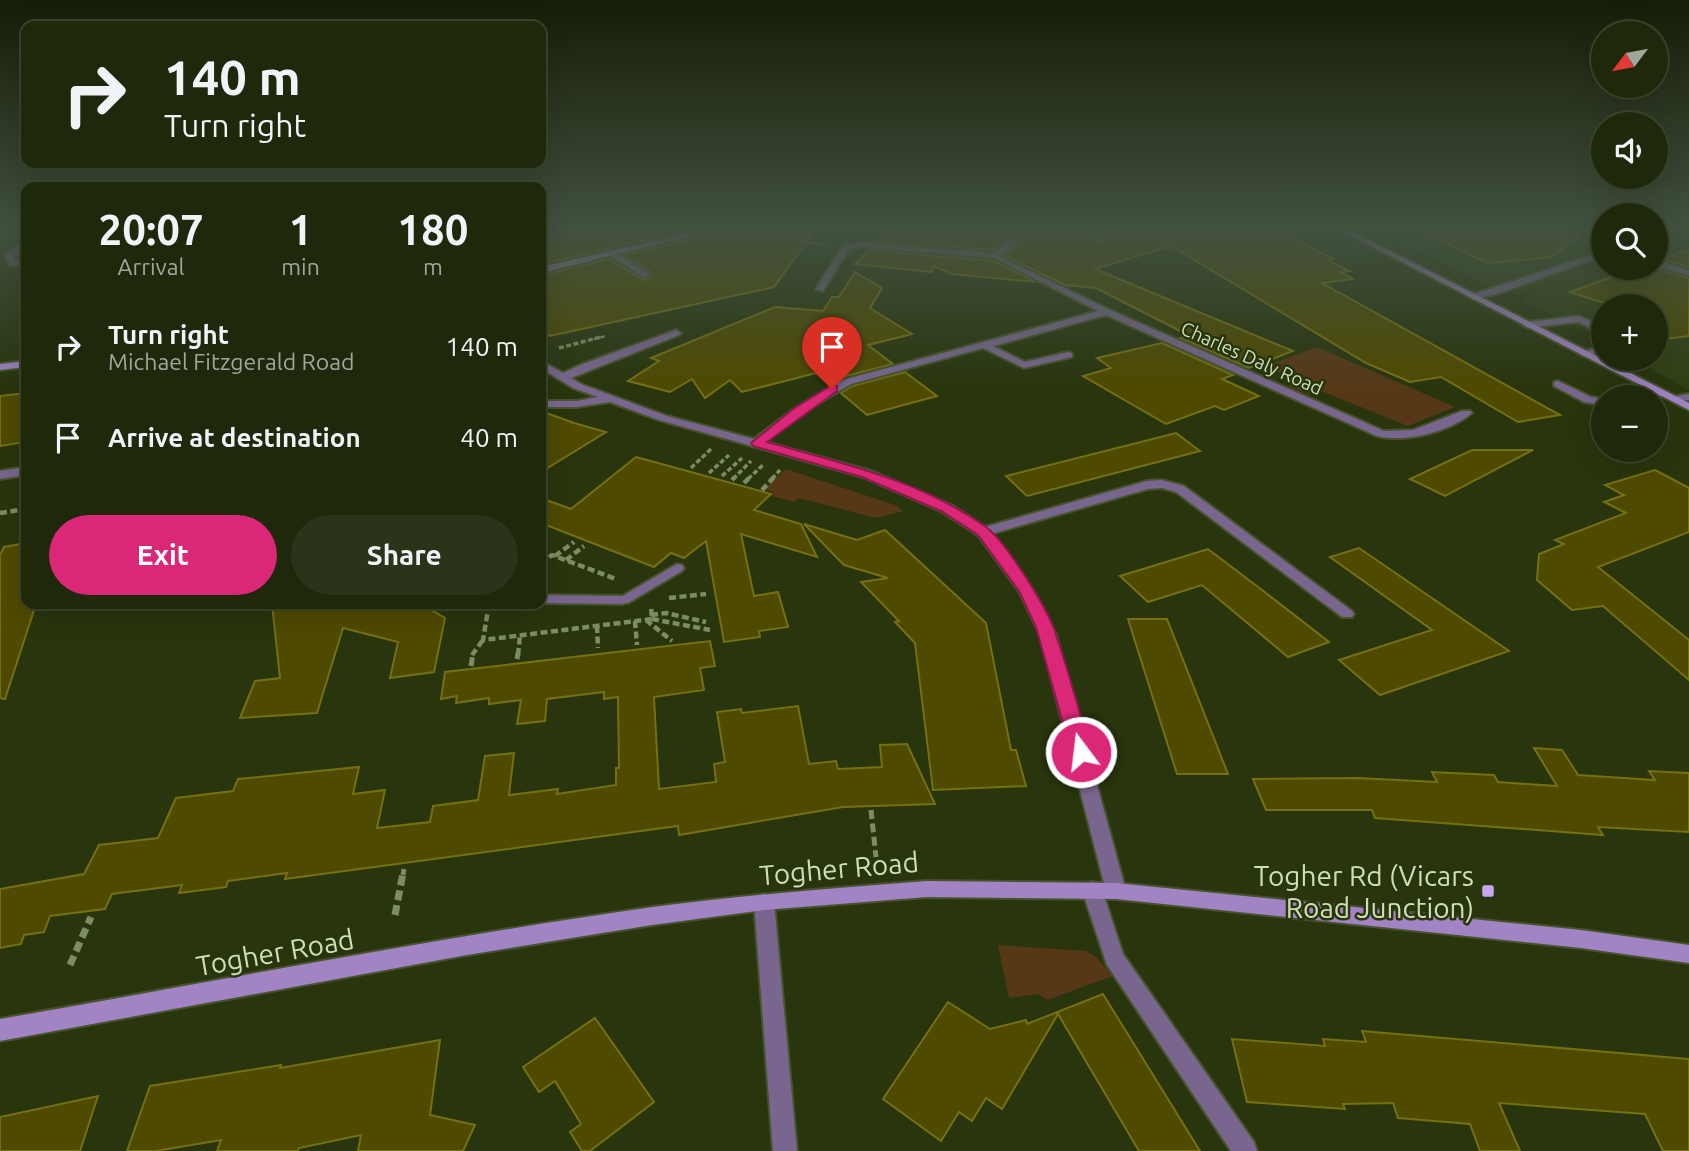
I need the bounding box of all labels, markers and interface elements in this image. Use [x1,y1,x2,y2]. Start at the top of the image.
north arrow [1591,21,1668,98]
map controls [1591,21,1668,462]
icon: right [49,49,140,140]
text: 140 m [164,49,301,104]
text: Turn right [164,107,306,143]
button: sound [1591,112,1668,189]
button: search [1591,203,1668,280]
text: 20:07 [99,206,204,253]
text: 1 [289,206,312,253]
text: 180 [397,206,468,253]
text: Arrival [118,254,185,279]
text: min [281,254,320,279]
text: m [423,254,443,279]
button: + [1591,294,1668,371]
pin [802,317,862,389]
street label: Charles Daly Road [1178,317,1326,399]
text: Turn right [108,320,229,349]
icon: right [49,328,87,366]
icon: arrive [813,328,851,366]
text: 140 m [446,332,518,361]
text: Michael Fitzgerald Road [108,349,354,374]
button: − [1591,385,1668,462]
icon: arrive [49,419,87,457]
text: Arrive at destination [108,423,361,452]
text: 40 m [460,423,518,452]
button: Exit [49,515,277,595]
button: Share [291,515,518,595]
position arrow [1044,715,1118,789]
street label: Togher Road [758,846,920,890]
place label: Togher Rd (Vicars Road Junction) [1254,860,1474,924]
marker: Togher Rd (Vicars Road Junction) [1480,883,1496,899]
street label: Togher Road [194,923,356,981]

